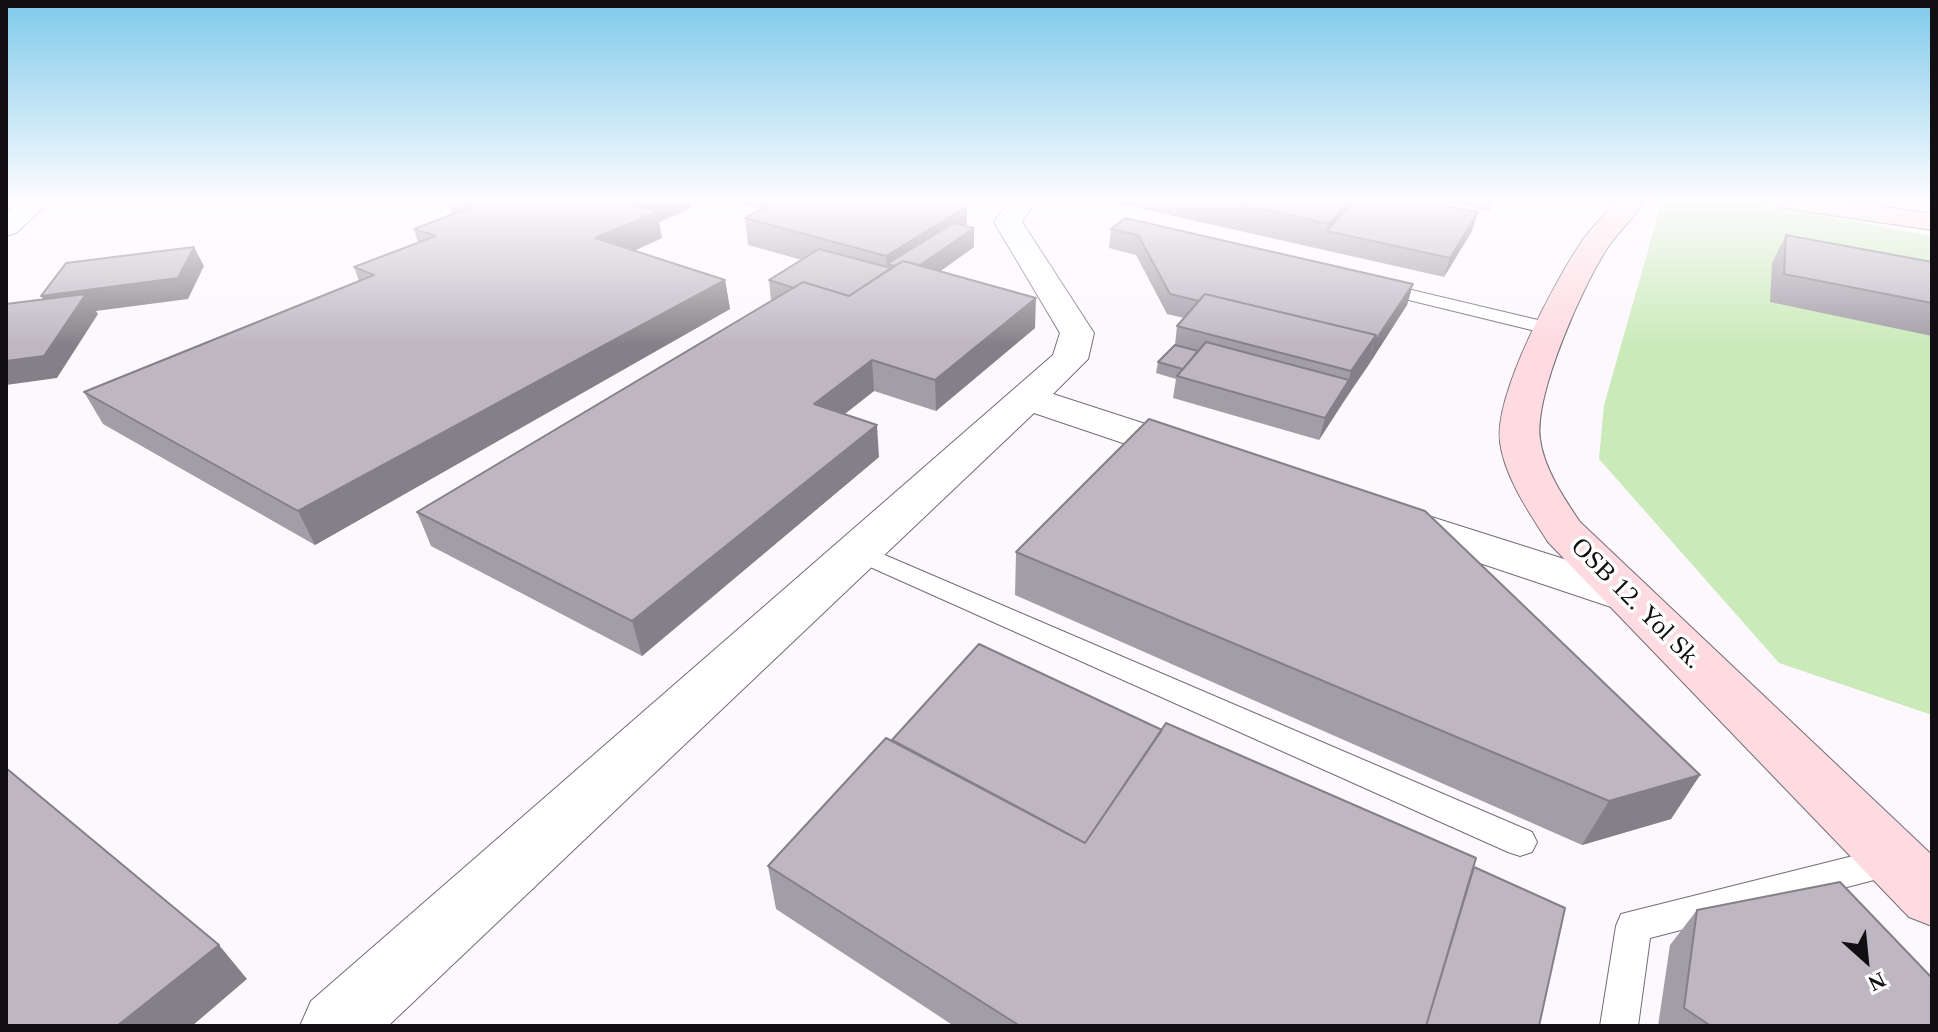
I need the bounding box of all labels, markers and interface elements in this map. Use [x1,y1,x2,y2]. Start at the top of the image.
street label: OSB 12. Yol Sk. [1564,532,1708,676]
north arrow [1826,920,1906,1000]
text: N [1864,967,1890,997]

